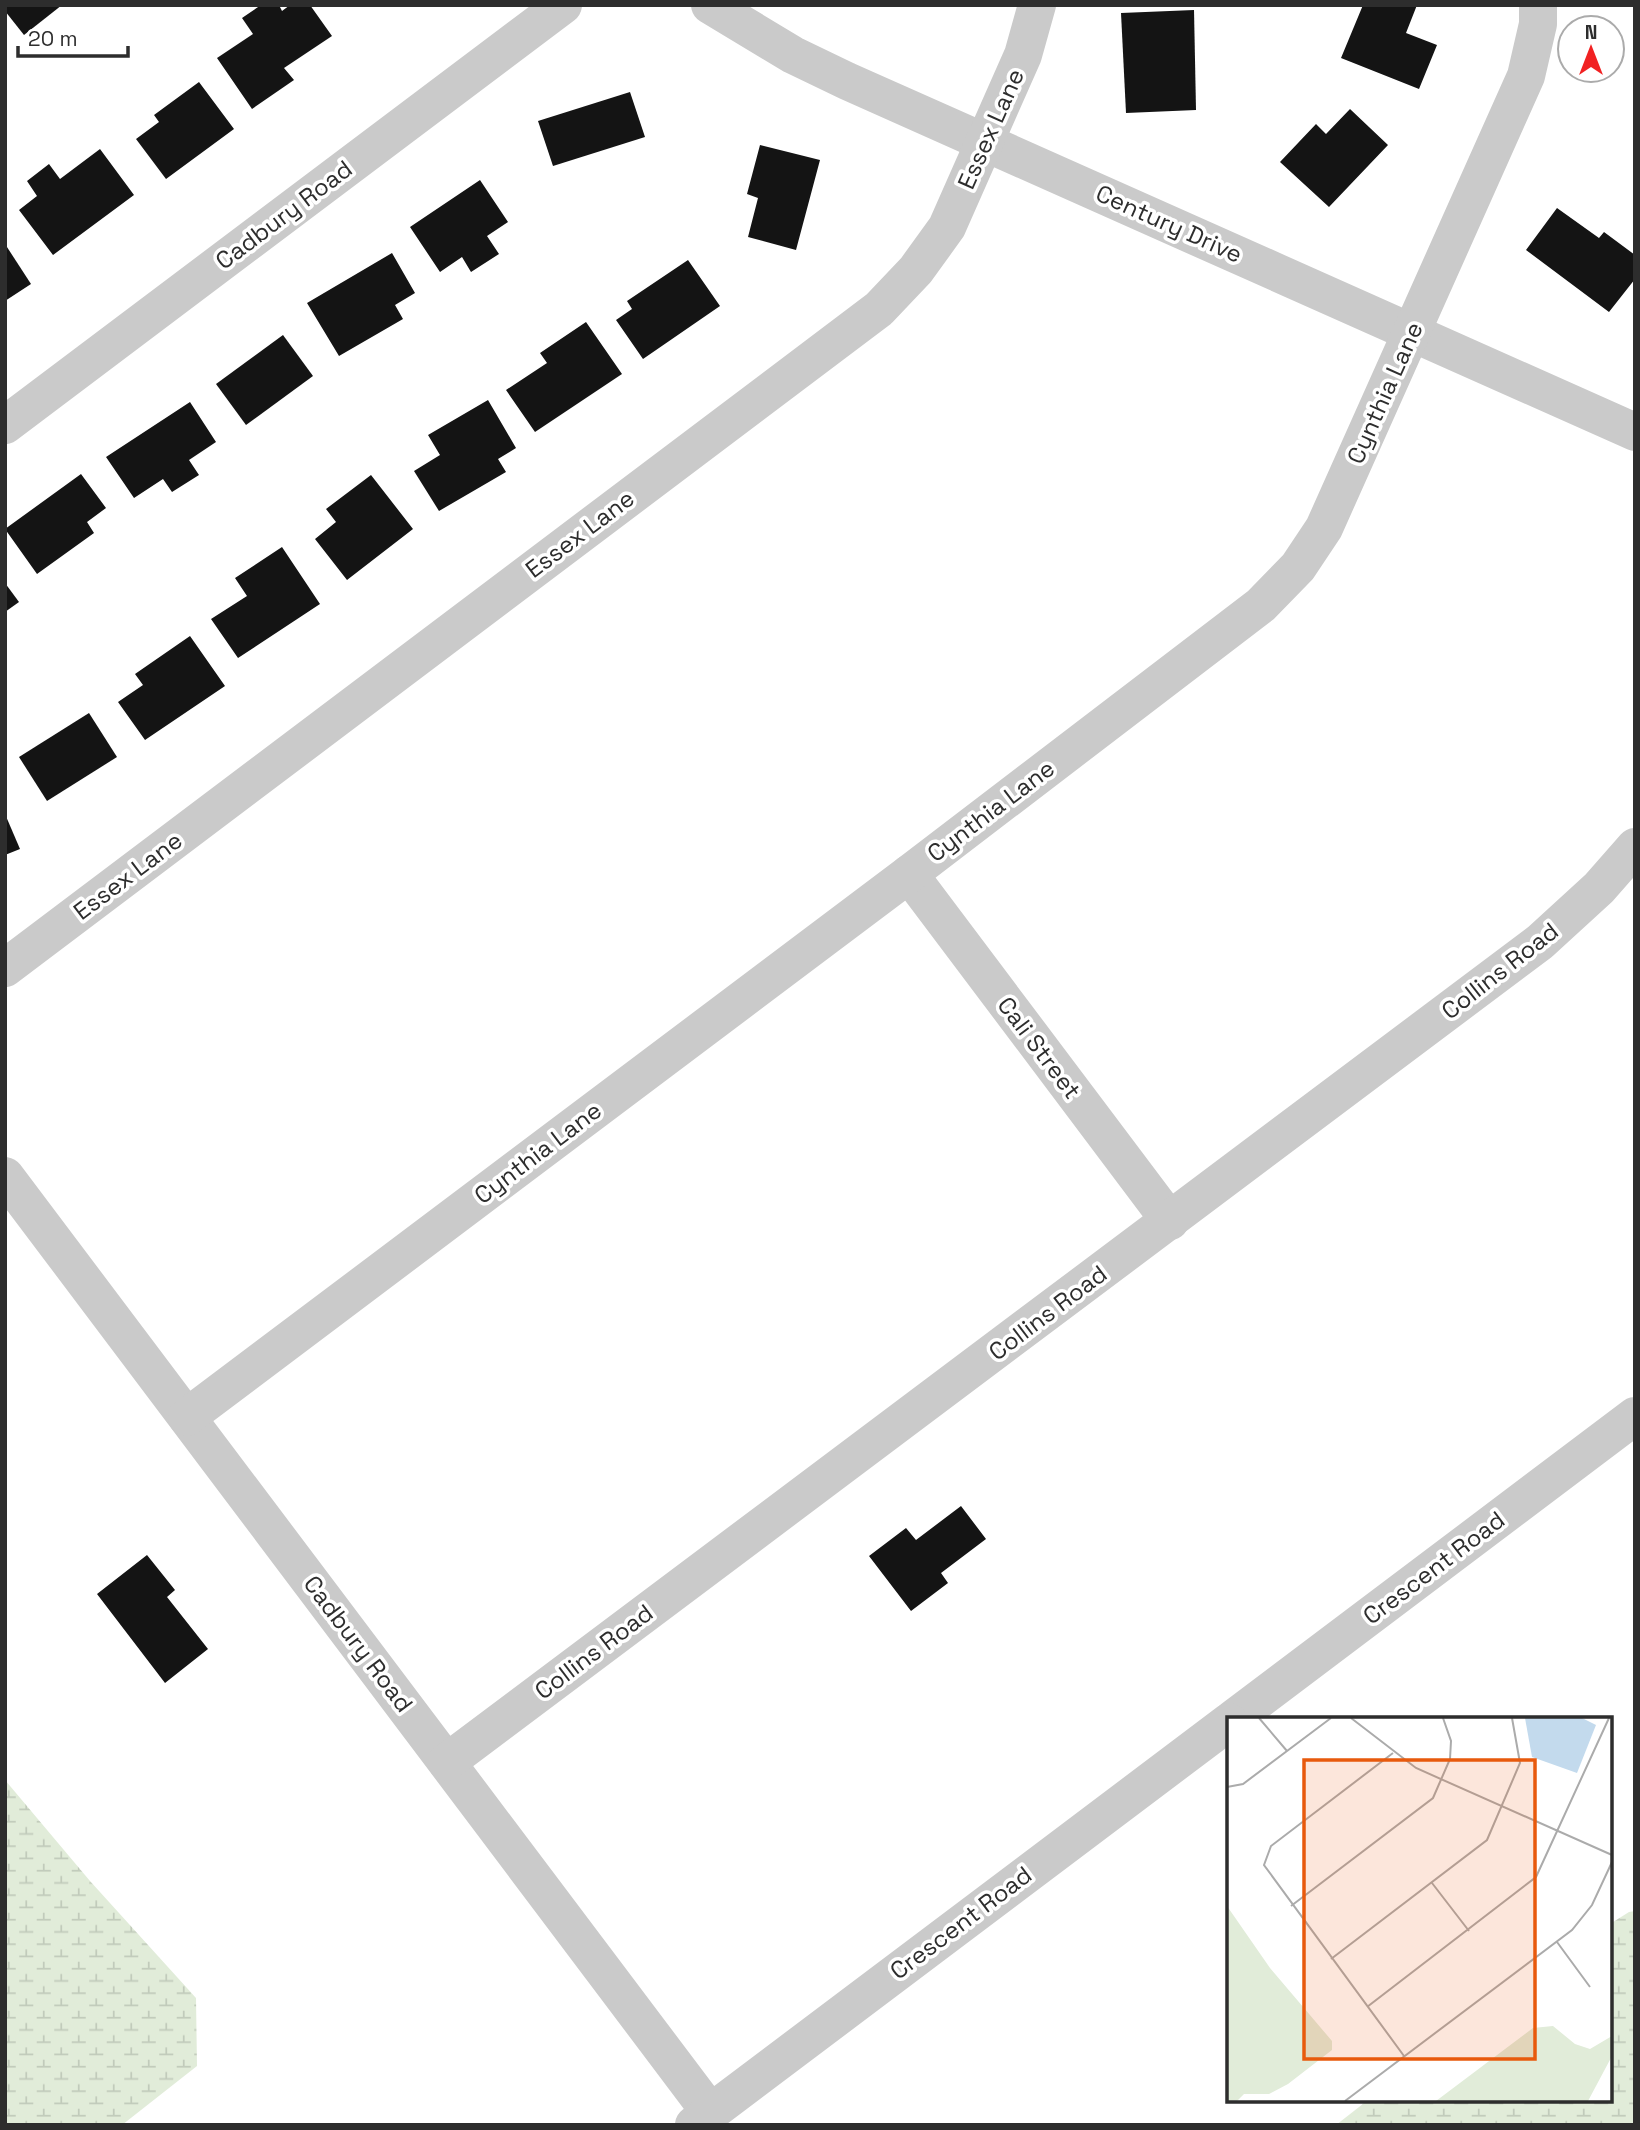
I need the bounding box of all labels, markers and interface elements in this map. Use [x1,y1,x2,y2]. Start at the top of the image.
scale bar [18,14,128,58]
north arrow [1556,14,1626,84]
text: N [1585,20,1597,45]
text: 20 m [28,25,78,52]
street label: Essex Lane [950,64,1031,194]
street label: Cadbury Road [209,153,358,276]
street label: Century Drive [1091,177,1247,270]
street label: Cynthia Lane [1339,317,1430,468]
street label: Essex Lane [519,483,640,585]
street label: Cynthia Lane [921,753,1061,869]
street label: Essex Lane [67,825,188,927]
street label: Collins Road [1435,915,1565,1026]
street label: Cali Street [991,990,1088,1105]
street label: Cynthia Lane [468,1095,608,1211]
street label: Collins Road [982,1258,1113,1367]
street label: Crescent Road [1357,1504,1511,1631]
street label: Cadbury Road [297,1569,420,1718]
street label: Collins Road [528,1597,659,1706]
inset map [1227,1717,1612,2102]
street label: Crescent Road [884,1859,1038,1986]

